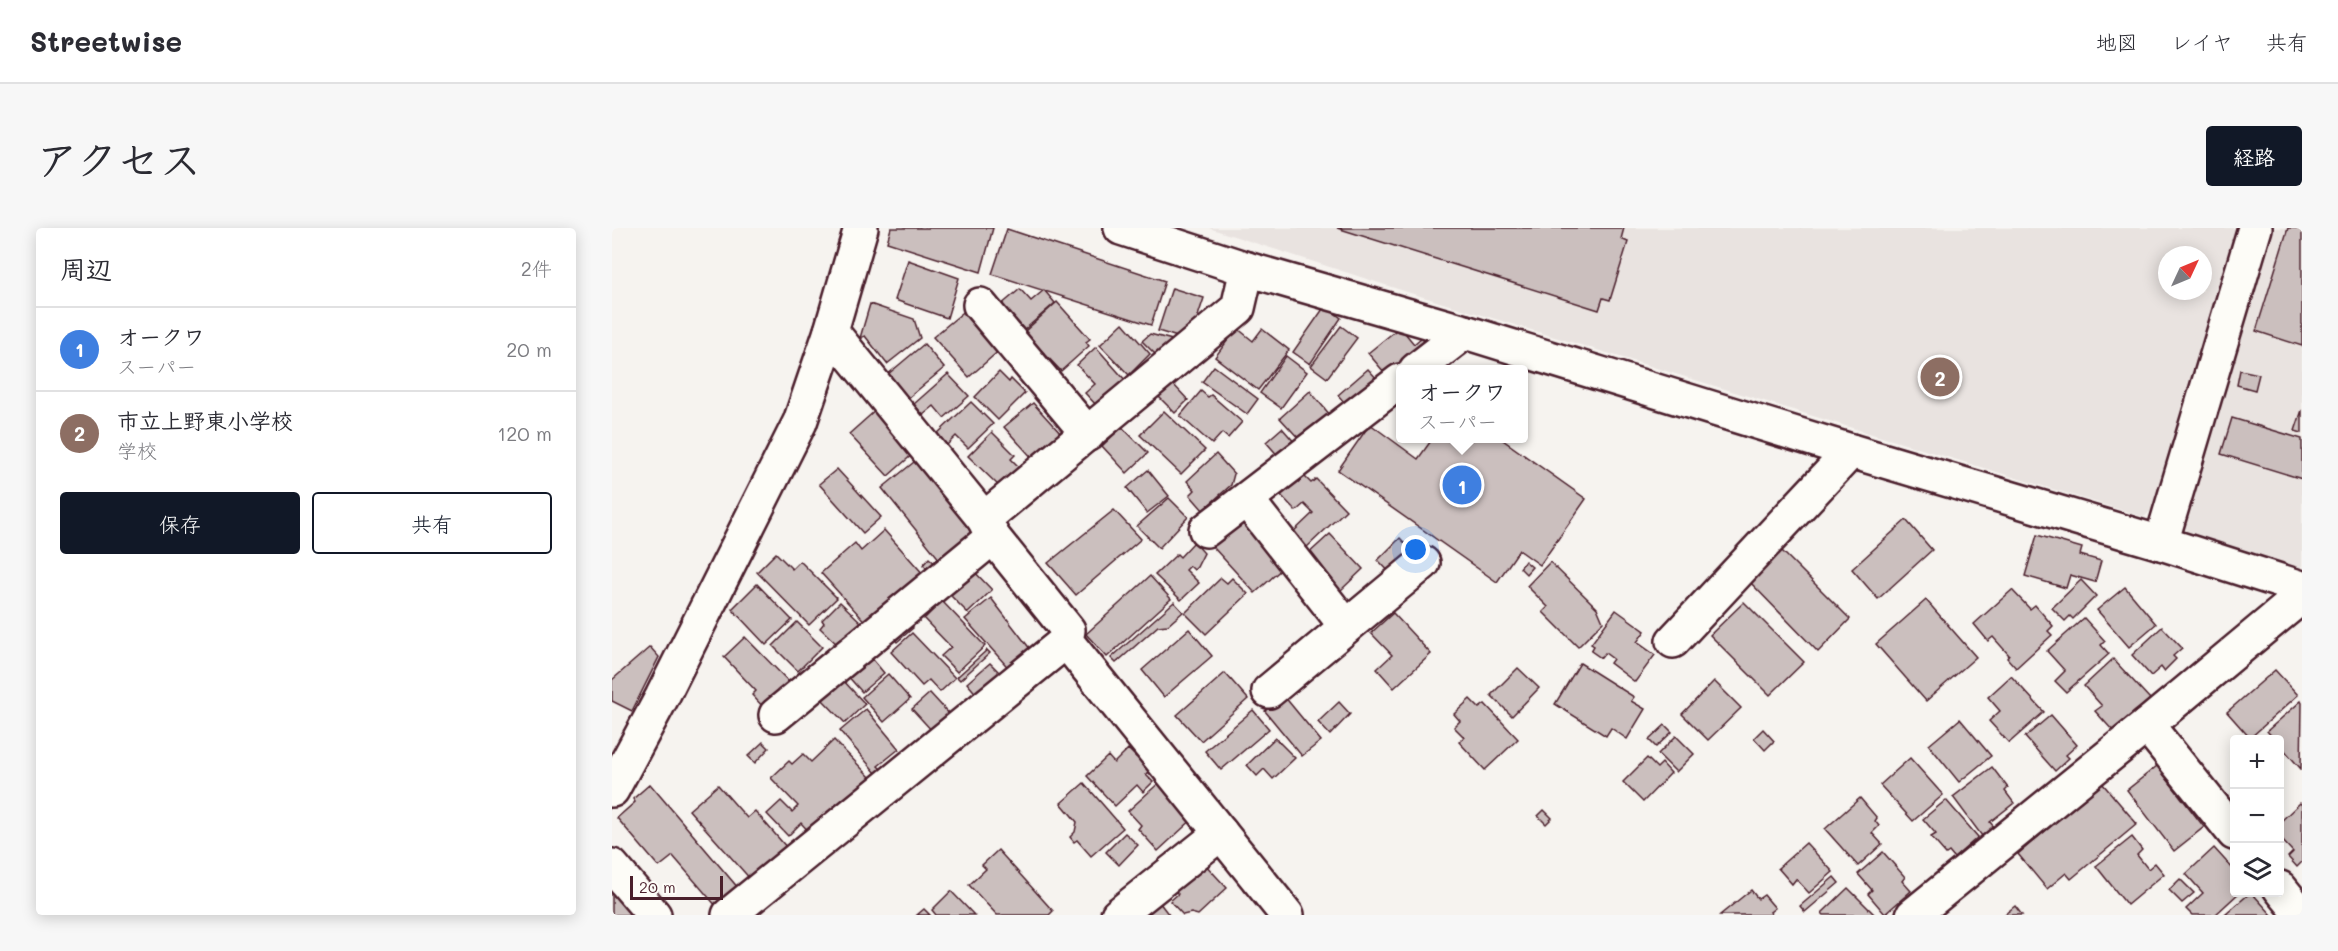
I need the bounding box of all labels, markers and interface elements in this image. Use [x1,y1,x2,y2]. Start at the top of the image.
text: Streetwise [30,23,182,59]
text: 地図 [2096,28,2138,55]
text: レイヤ [2171,28,2233,55]
text: 共有 [2266,28,2308,55]
button: 経路 [2206,126,2302,186]
text: アクセス [36,131,201,186]
north arrow [2158,246,2212,300]
text: 周辺 [60,252,112,286]
text: 2件 [521,255,552,281]
text: オークワ [117,322,205,351]
text: 1 [75,336,84,362]
text: 20 m [506,336,552,362]
text: スーパー [117,353,196,379]
pin: 2 [1920,354,1960,400]
popup [1396,365,1528,443]
text: オークワ [1418,377,1506,406]
text: 市立上野東小学校 [117,406,293,435]
text: スーパー [1418,408,1497,434]
text: 2 [74,420,85,446]
text: 120 m [497,420,552,446]
text: 学校 [117,437,157,463]
pin: 1 [1442,462,1482,508]
button: 保存 [60,492,300,554]
button: 共有 [312,492,552,554]
your location [1401,535,1430,564]
map controls [2230,735,2284,897]
button: + [2230,735,2284,789]
button: − [2230,789,2284,843]
button: layers [2230,843,2284,897]
scale bar [630,873,723,900]
text: 20 m [639,876,676,897]

